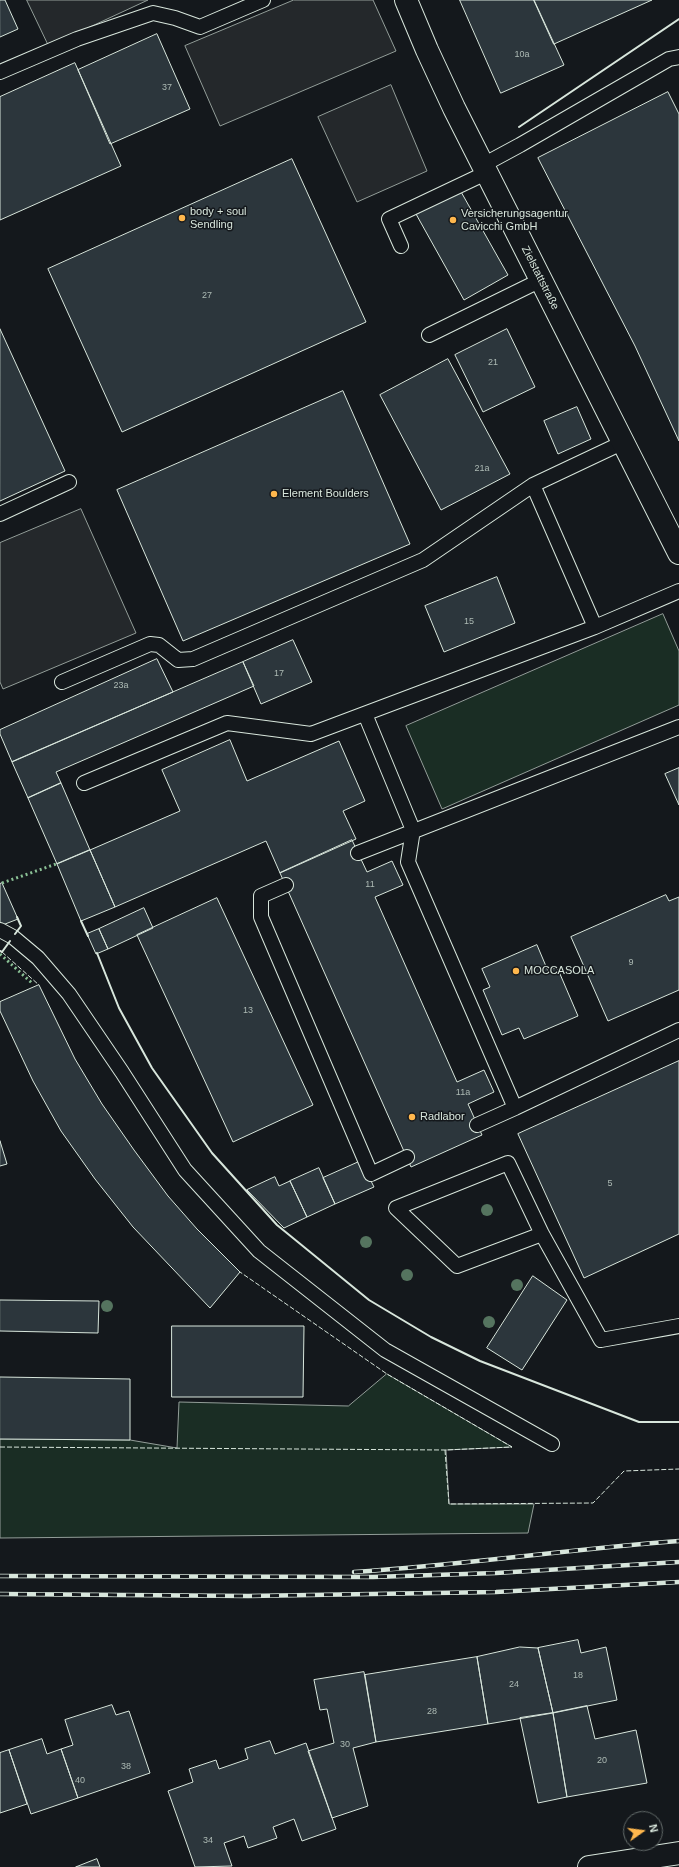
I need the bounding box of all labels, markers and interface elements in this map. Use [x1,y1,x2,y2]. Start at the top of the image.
house number: 10a [514,50,530,60]
house number: 37 [162,83,172,93]
place label: body + soul Sendling [190,205,247,231]
place label: Versicherungsagentur Cavicchi GmbH [461,207,568,233]
marker: body + soul Sendling [177,213,187,223]
marker: Versicherungsagentur Cavicchi GmbH [448,215,458,225]
street label: Zielstattstraße [518,244,562,312]
house number: 27 [202,291,212,301]
house number: 21 [488,358,498,368]
house number: 21a [474,464,490,474]
place label: Element Boulders [282,487,369,501]
marker: Element Boulders [269,489,279,499]
house number: 15 [464,617,474,627]
house number: 17 [274,669,284,679]
house number: 23a [113,681,129,691]
house number: 11 [365,880,375,890]
house number: 9 [628,958,634,968]
place label: MOCCASOLA [524,964,594,978]
marker: MOCCASOLA [511,966,521,976]
house number: 13 [243,1006,253,1016]
house number: 11a [456,1088,470,1098]
place label: Radlabor [420,1110,465,1124]
marker: Radlabor [407,1112,417,1122]
house number: 5 [607,1179,613,1189]
house number: 18 [573,1671,583,1681]
house number: 24 [509,1680,519,1690]
house number: 28 [427,1707,437,1717]
house number: 30 [340,1740,350,1750]
house number: 20 [597,1756,607,1766]
house number: 38 [121,1762,131,1772]
house number: 40 [75,1776,85,1786]
north arrow [623,1811,663,1851]
text: N [647,1823,660,1834]
house number: 34 [203,1836,213,1846]

